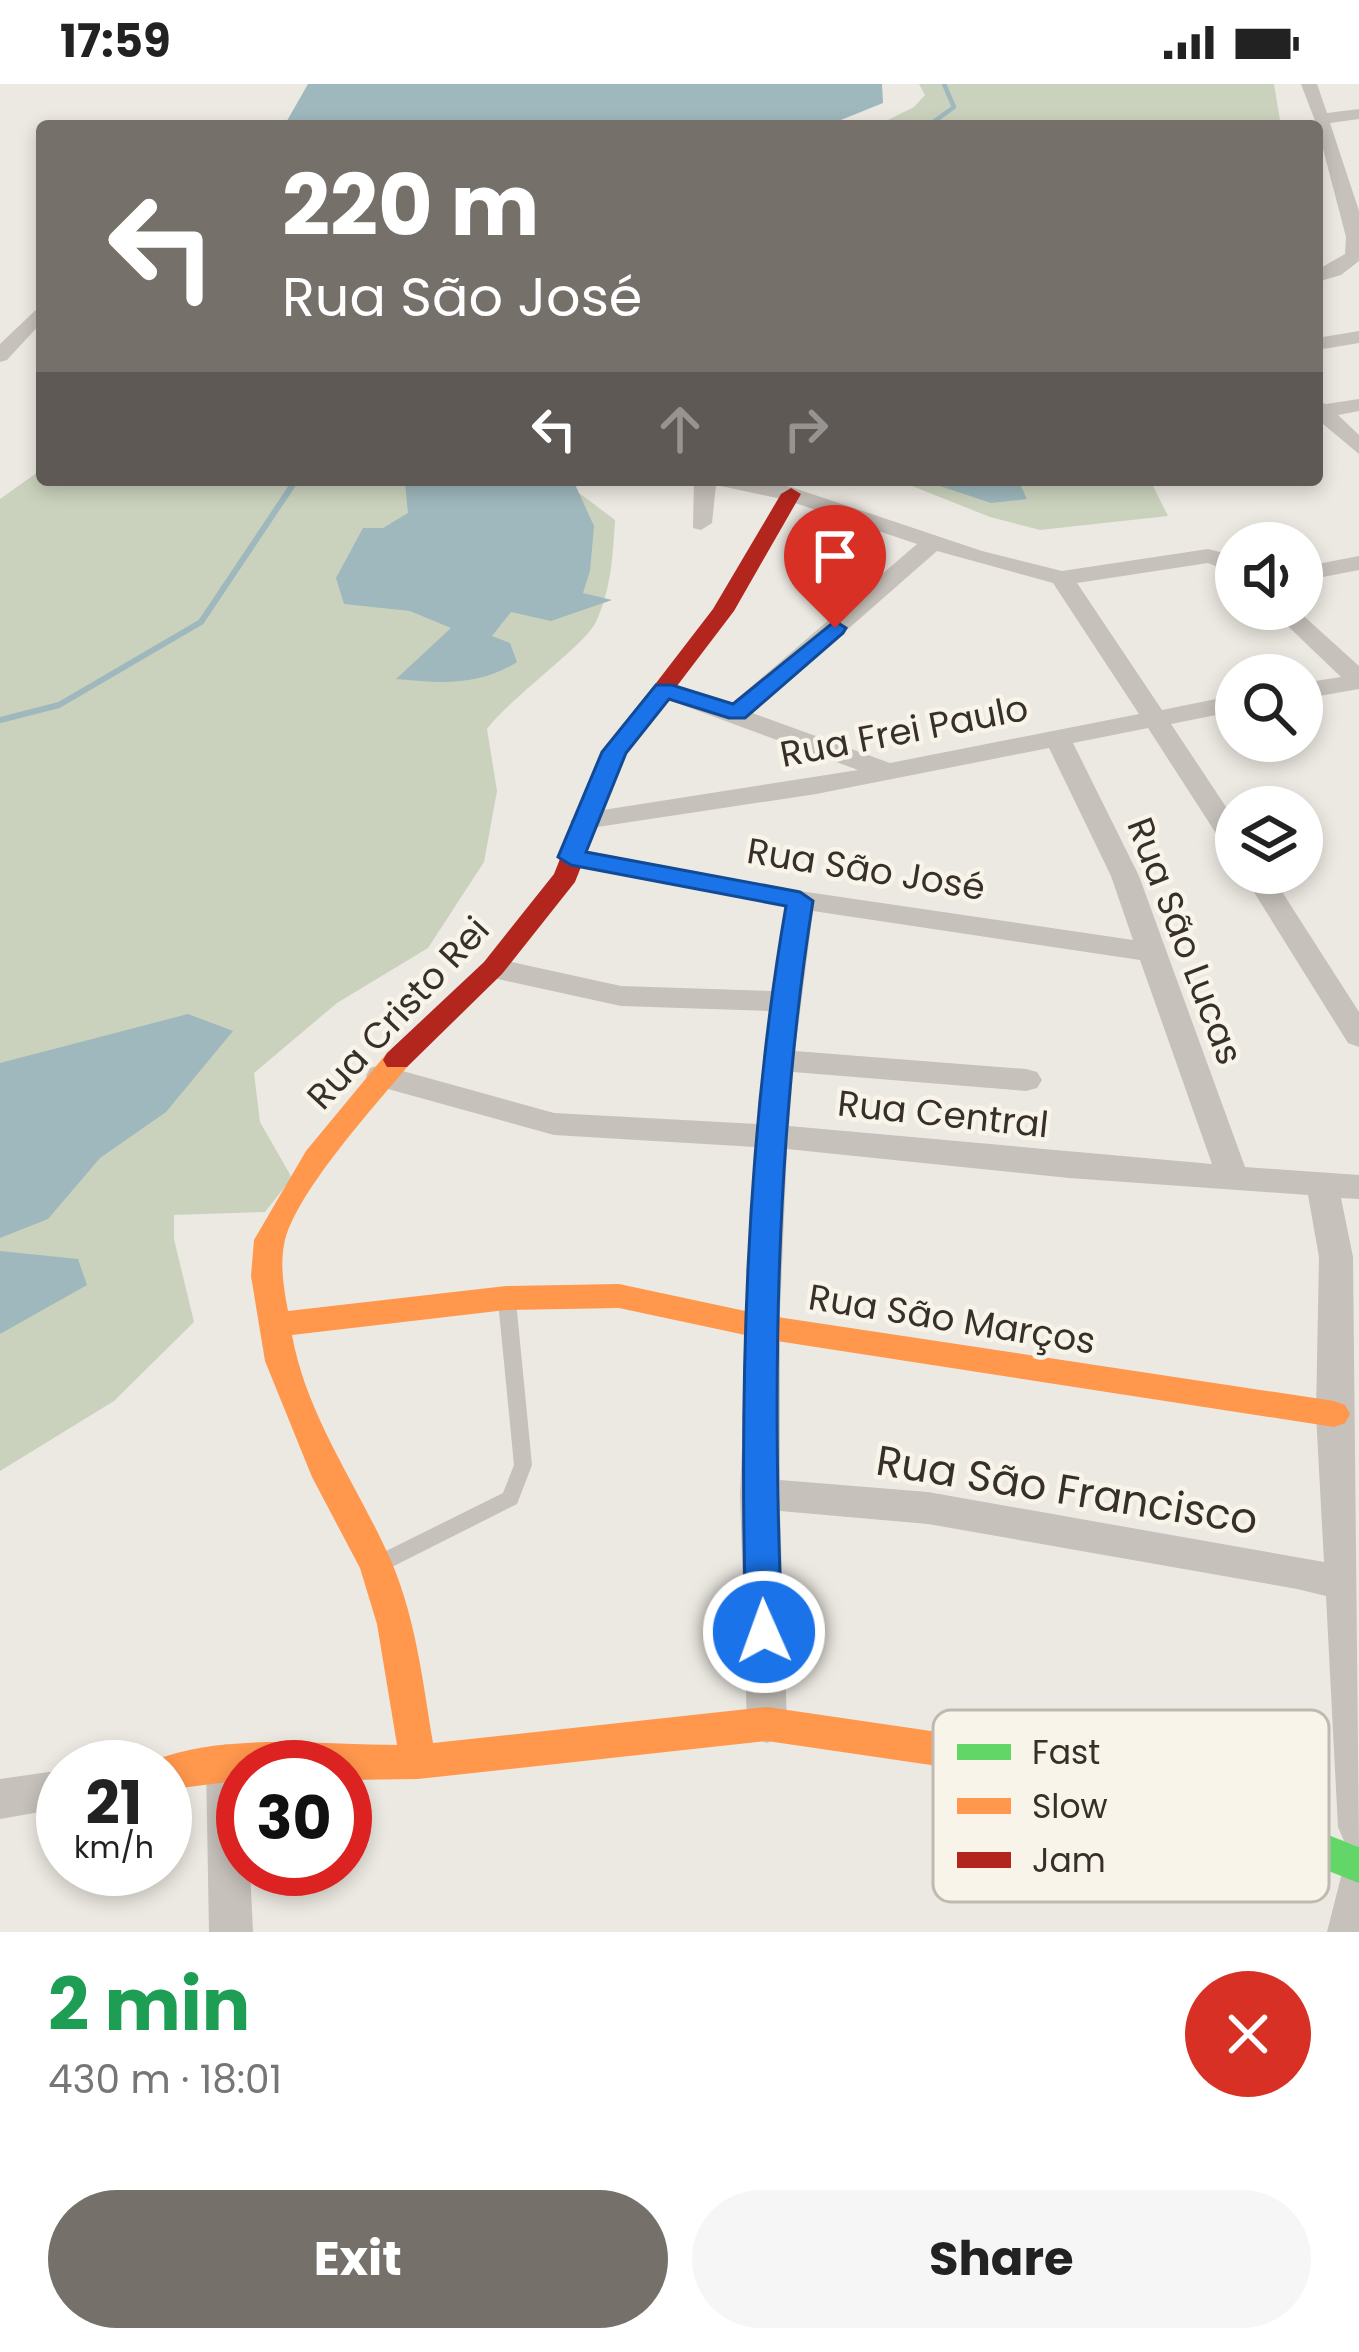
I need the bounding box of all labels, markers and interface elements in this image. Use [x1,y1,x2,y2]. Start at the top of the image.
text: 17:59 [60,10,171,73]
text: 220 m [282,147,539,264]
icon: left [84,168,240,324]
text: Rua São José [282,259,642,335]
icon: left [521,396,587,462]
icon: ahead [647,396,713,462]
icon: right [773,396,839,462]
pin [784,505,886,628]
map controls [1215,522,1323,894]
button: sound [1215,522,1323,630]
icon: arrive [802,523,868,589]
button: search [1215,654,1323,762]
street label: Rua Frei Paulo [776,682,1032,780]
button: layers [1215,786,1323,894]
street label: Rua São Lucas [1115,810,1255,1072]
street label: Rua São José [743,825,989,913]
street label: Rua Cristo Rei [295,905,501,1121]
street label: Rua Central [835,1078,1051,1150]
street label: Rua São Marços [805,1271,1099,1367]
street label: Rua São Francisco [872,1431,1262,1549]
position arrow [701,1569,827,1695]
legend [933,1710,1329,1902]
text: Fast [1032,1729,1100,1776]
speed limit sign: 30 [216,1740,372,1896]
text: 21 [86,1761,142,1845]
text: Slow [1032,1783,1108,1830]
text: km/h [74,1826,154,1869]
text: Jam [1032,1837,1106,1884]
text: 2 min [48,1954,250,2055]
button: close [1185,1971,1311,2097]
text: 430 m · 18:01 [48,2052,282,2107]
button: Exit [48,2190,668,2328]
button: Share [692,2190,1311,2328]

